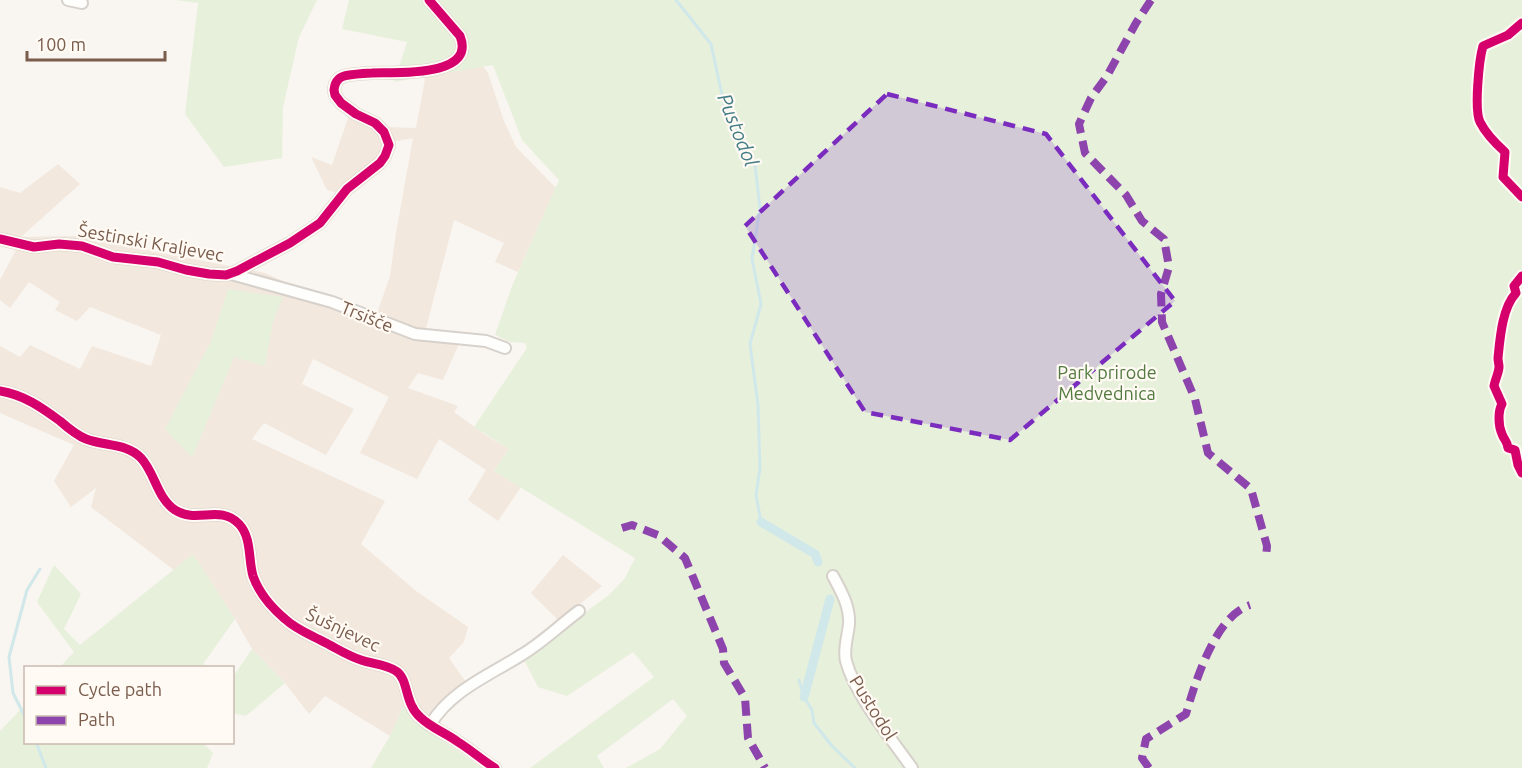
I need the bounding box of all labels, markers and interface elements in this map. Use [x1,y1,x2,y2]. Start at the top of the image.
scale bar [27,24,165,62]
text: 100 m [36,34,86,54]
water label: Pustodol [713,90,764,170]
street label: Šestinski Kraljevec [77,218,226,265]
street label: Trsišče [338,297,396,336]
park label: Park prirode Medvednica [1057,362,1157,403]
street label: Šušnjevec [303,602,384,655]
legend [24,666,234,744]
street label: Pustodol [846,672,902,744]
text: Cycle path [78,679,162,699]
text: Path [78,709,115,729]

